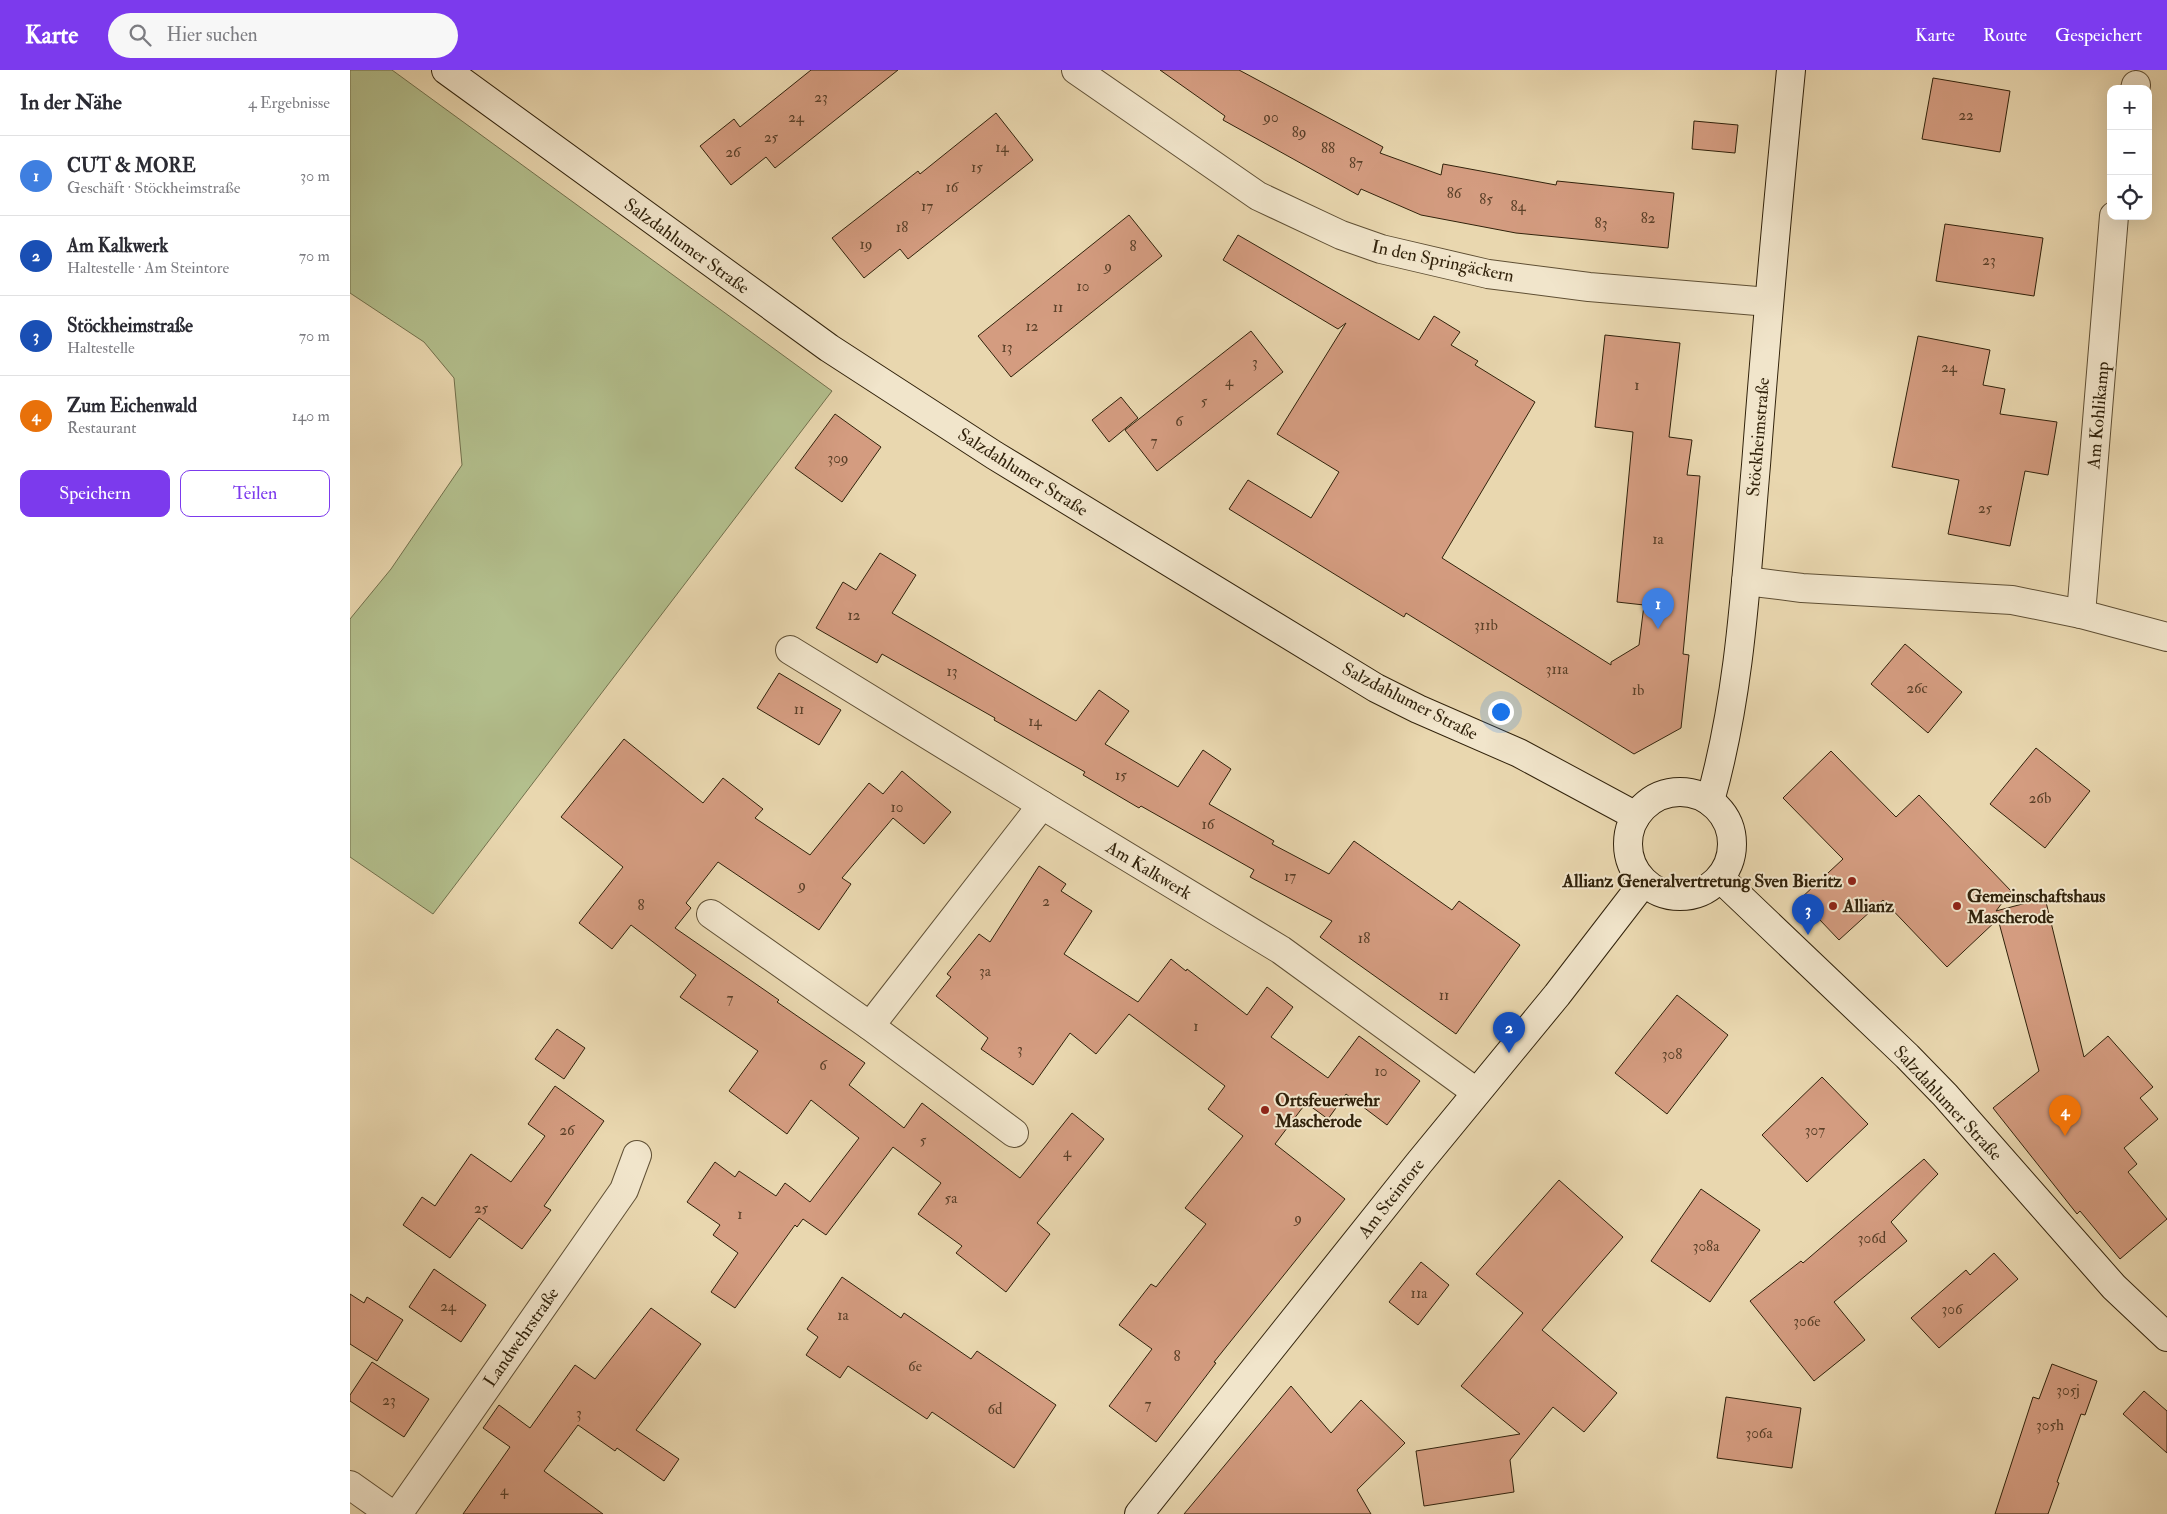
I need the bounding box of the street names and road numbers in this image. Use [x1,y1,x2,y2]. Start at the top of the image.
street label: Salzdahlumer Straße [620,193,754,300]
street label: In den Springäckern [1370,235,1516,288]
street label: Am Kohlikamp [2082,360,2115,471]
street label: Stöckheimstraße [1742,376,1775,497]
street label: Salzdahlumer Straße [953,423,1093,522]
street label: Salzdahlumer Straße [1338,657,1482,746]
street label: Am Kalkwerk [1101,835,1196,905]
street label: Salzdahlumer Straße [1888,1041,2007,1166]
street label: Am Steintore [1352,1153,1430,1244]
street label: Landwehrstraße [479,1283,564,1392]

